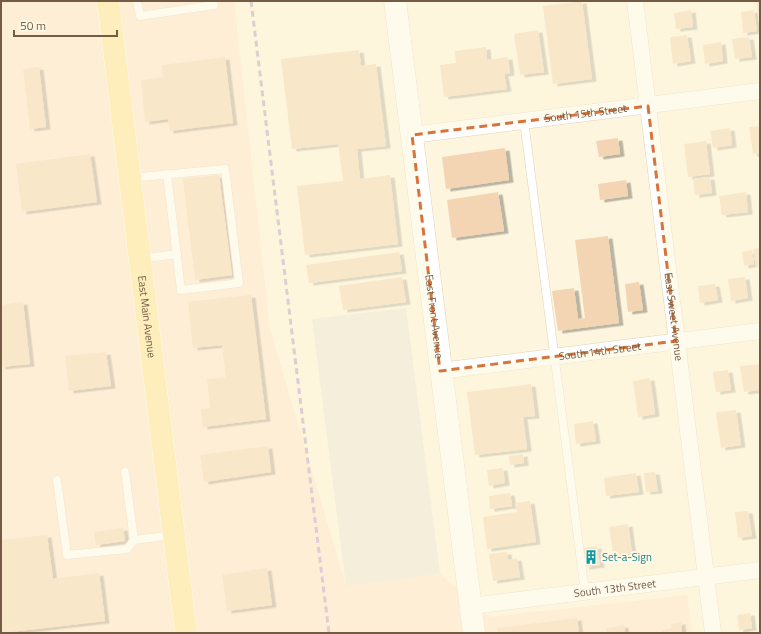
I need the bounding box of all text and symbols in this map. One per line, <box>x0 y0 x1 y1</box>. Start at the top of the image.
scale bar <box>14 12 117 38</box>
text: 50 m <box>20 16 46 35</box>
street label: South 15th Street <box>544 100 628 126</box>
street label: East Sweet Avenue <box>661 271 687 362</box>
street label: East Main Avenue <box>134 274 160 359</box>
street label: East Front Avenue <box>421 274 448 360</box>
street label: South 14th Street <box>558 338 642 364</box>
building icon: Set-a-Sign <box>583 549 599 565</box>
place label: Set-a-Sign <box>602 549 652 565</box>
street label: South 13th Street <box>573 575 657 601</box>

